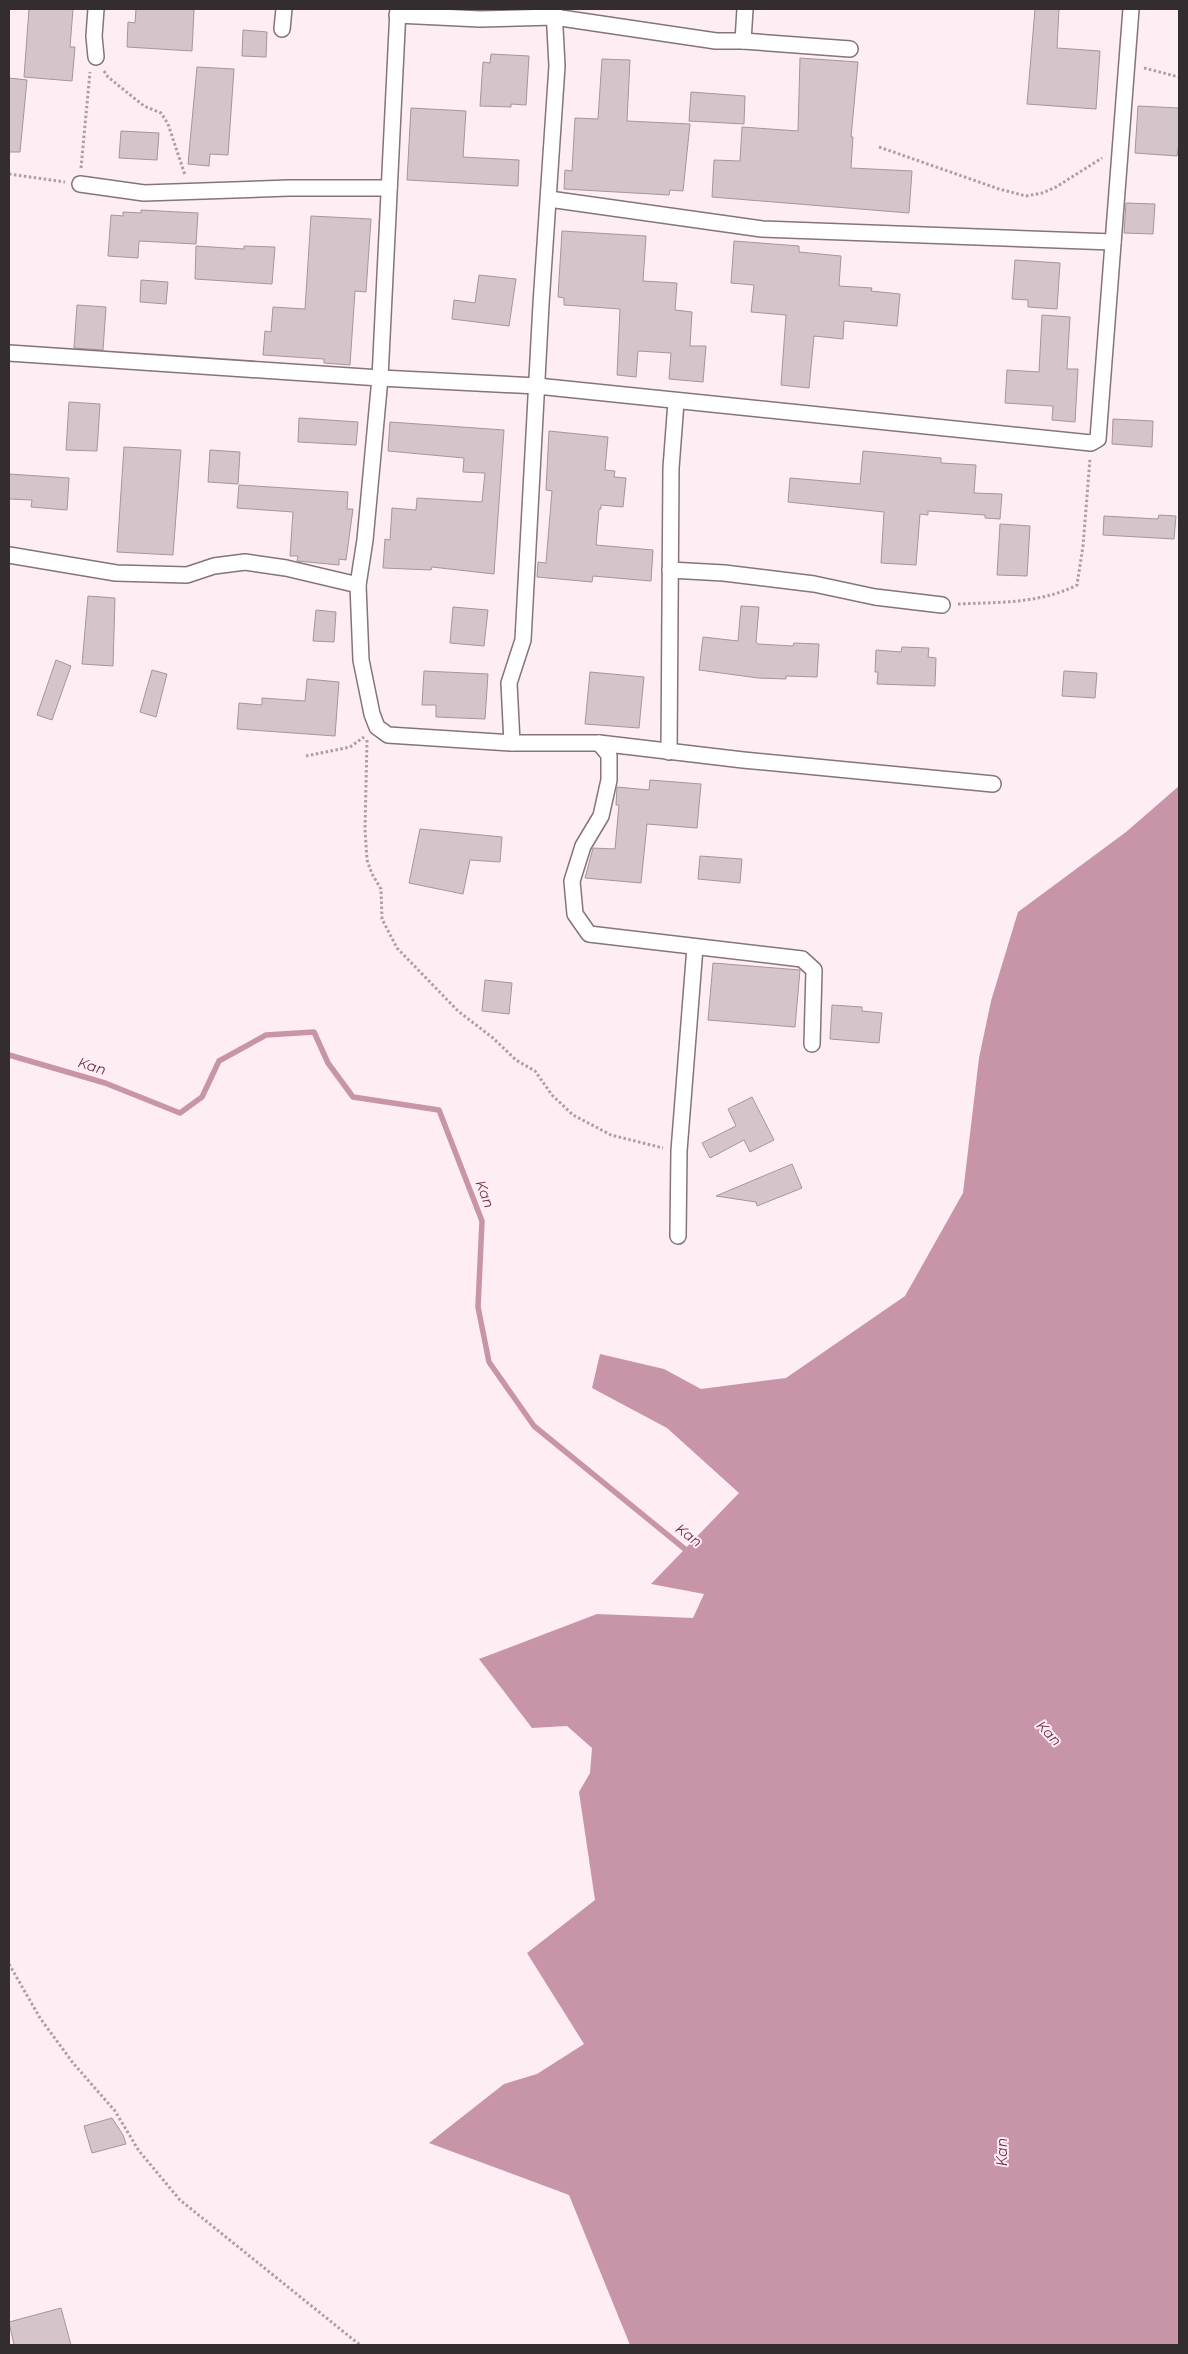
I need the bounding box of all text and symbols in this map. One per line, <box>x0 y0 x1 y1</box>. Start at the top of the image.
water label: Kan <box>76 1053 108 1079</box>
water label: Kan <box>471 1177 499 1211</box>
water label: Kan <box>672 1519 706 1551</box>
water label: Kan <box>1033 1716 1065 1750</box>
water label: Kan <box>993 2138 1011 2166</box>

